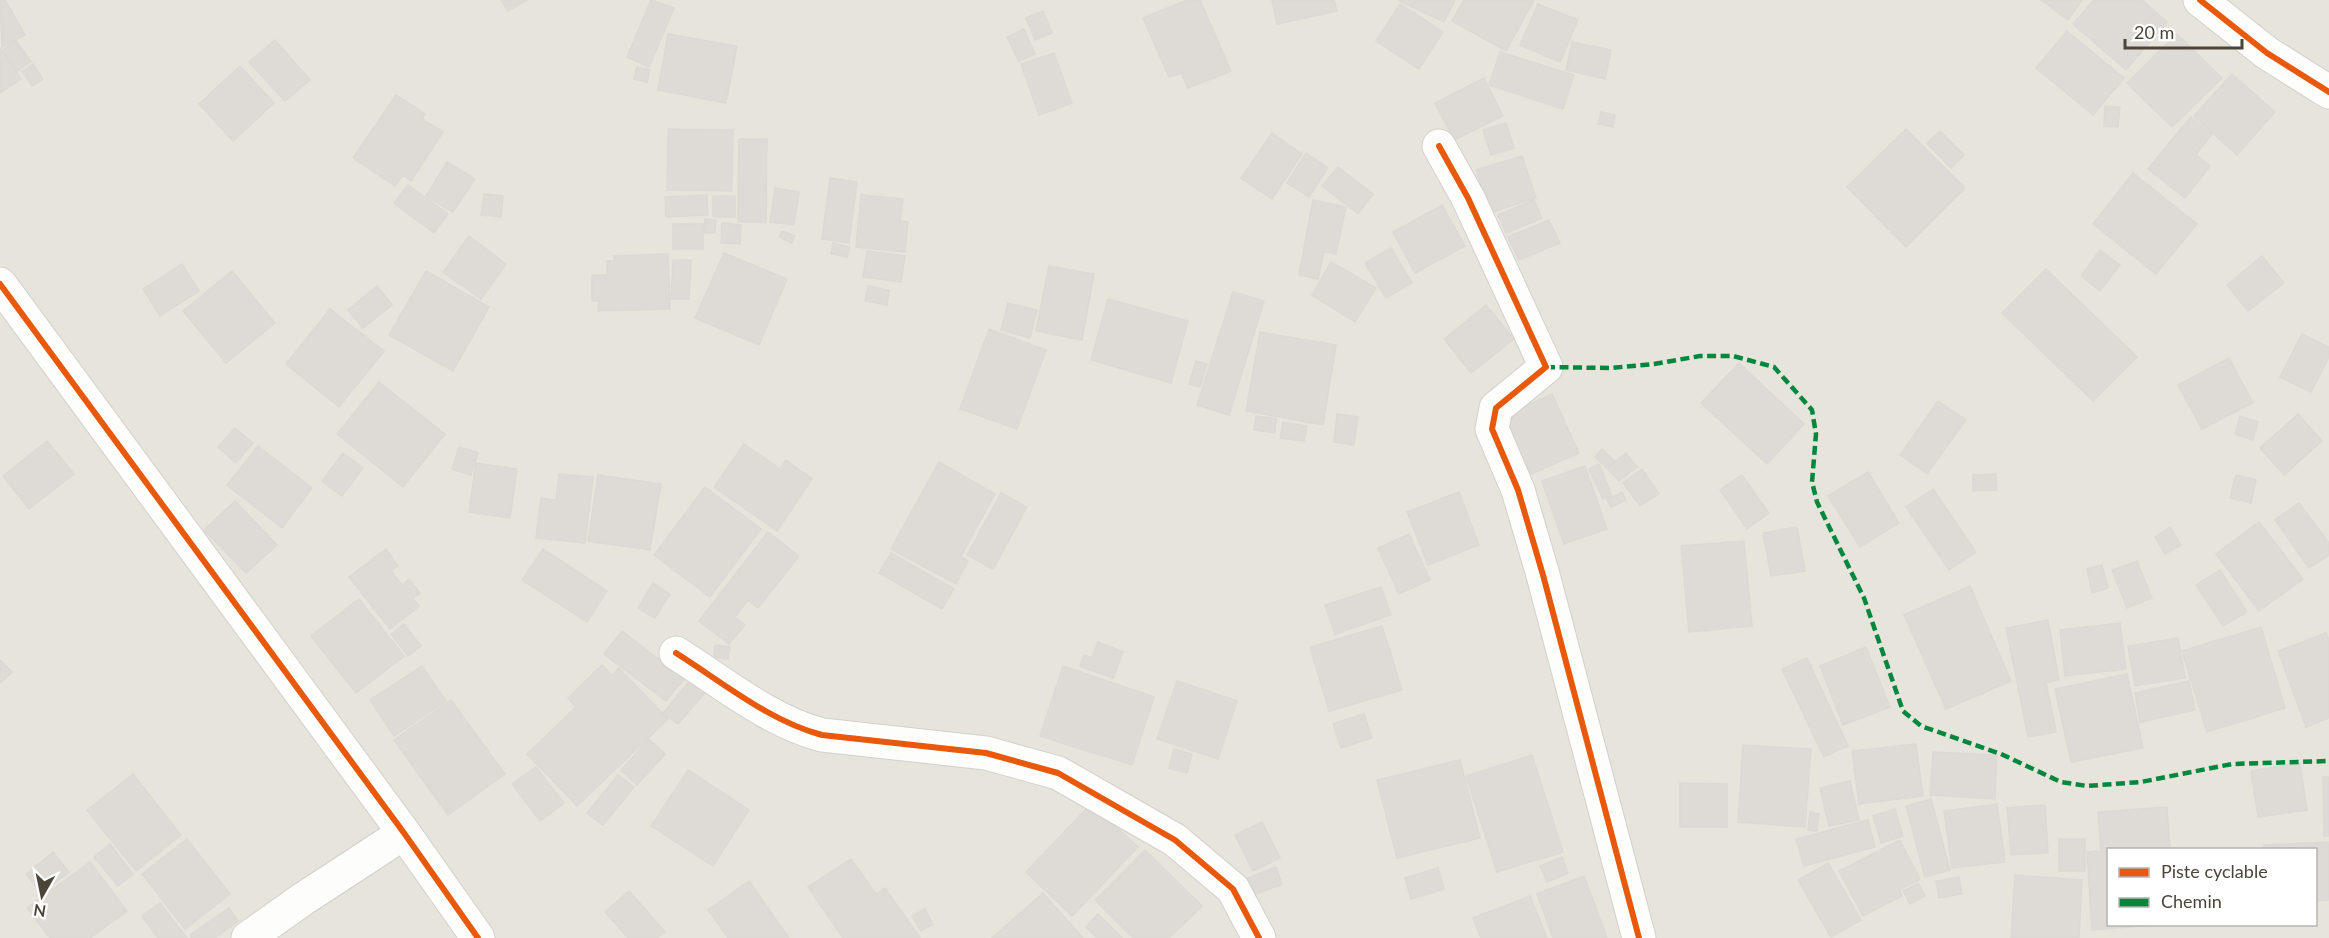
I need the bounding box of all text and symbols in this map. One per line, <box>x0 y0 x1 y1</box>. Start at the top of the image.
scale bar <box>2125 12 2242 50</box>
text: 20 m <box>2134 21 2174 43</box>
legend <box>2107 848 2317 926</box>
text: Piste cyclable <box>2161 860 2268 882</box>
north arrow <box>12 866 72 926</box>
text: Chemin <box>2161 890 2222 912</box>
text: N <box>32 901 47 922</box>

